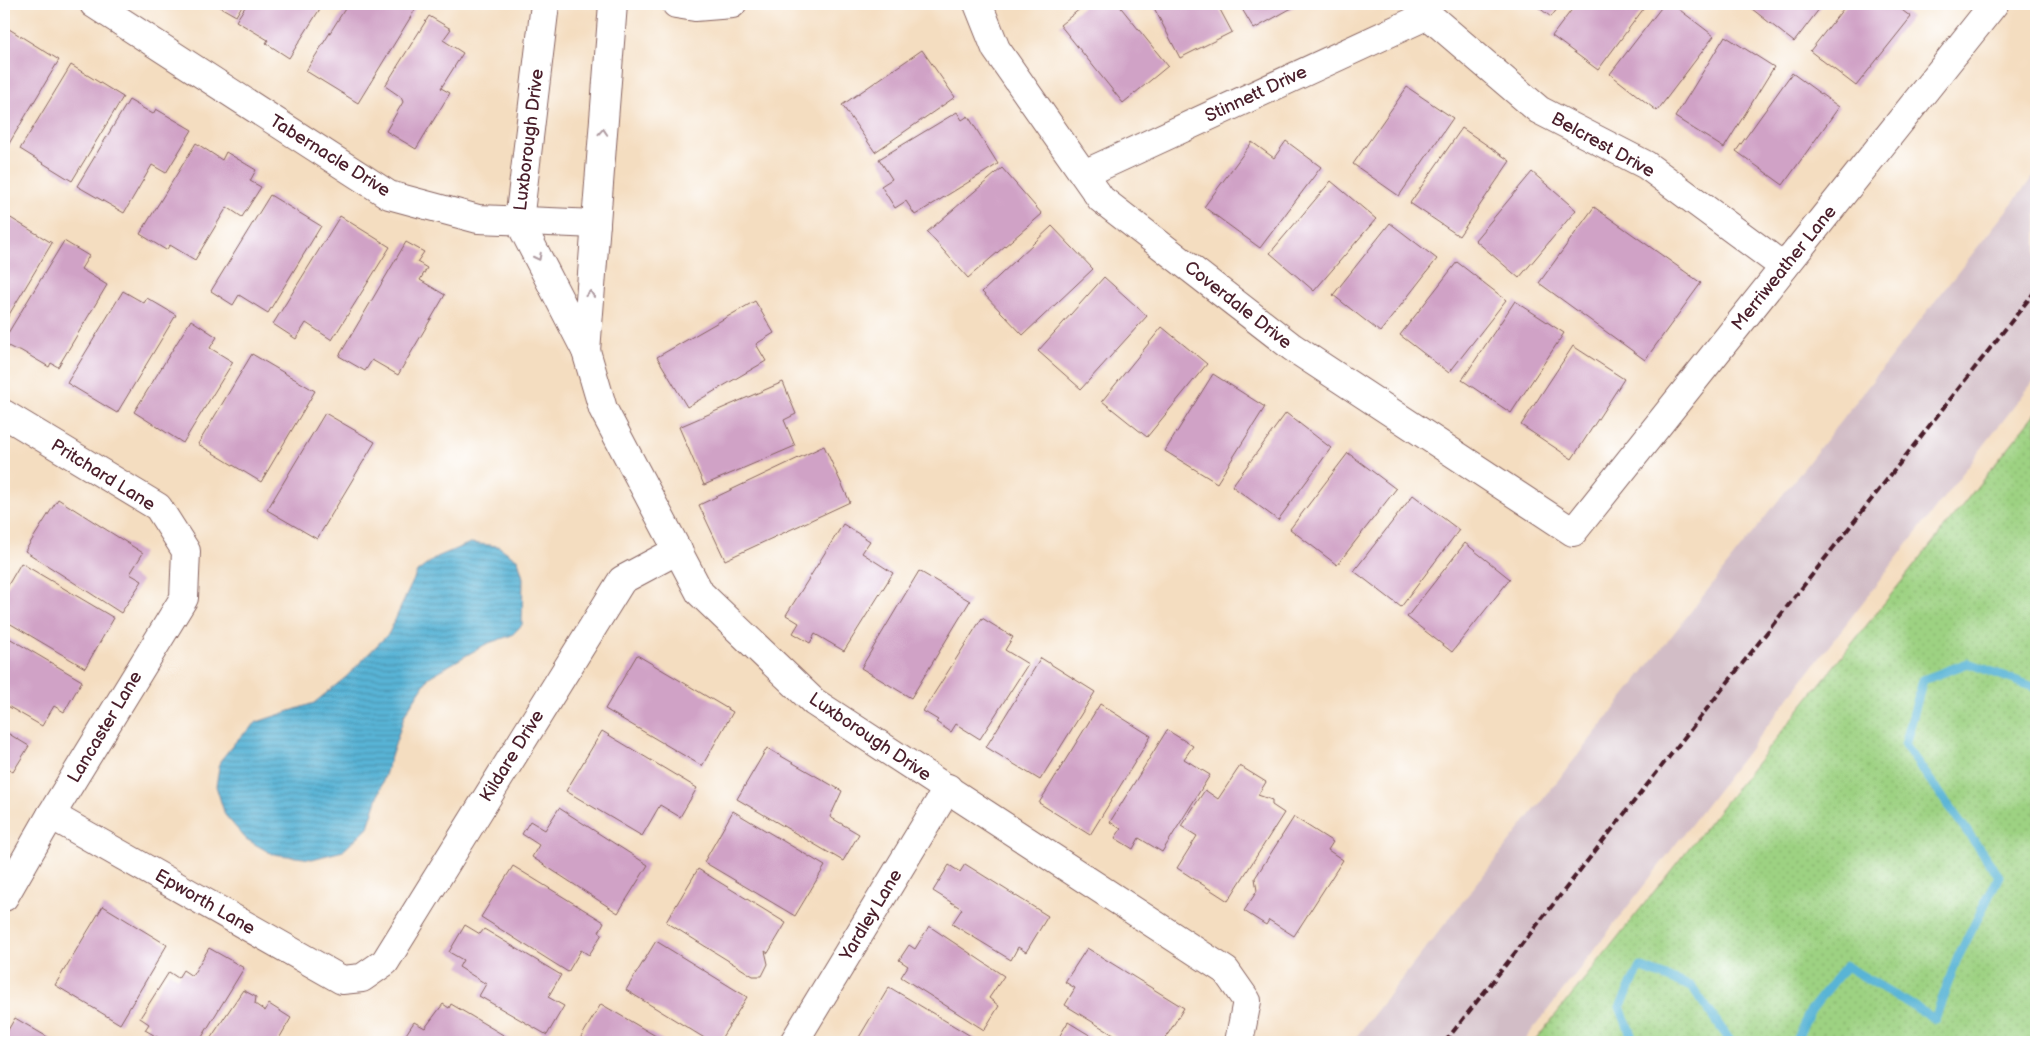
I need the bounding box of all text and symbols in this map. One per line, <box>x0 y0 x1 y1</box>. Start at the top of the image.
street label: Stinnett Drive <box>1202 61 1311 127</box>
street label: Luxborough Drive <box>510 67 548 212</box>
street label: Belcrest Drive <box>1548 108 1659 182</box>
street label: Tabernacle Drive <box>266 111 394 202</box>
one-way arrow <box>598 127 609 135</box>
street label: Merriweather Lane <box>1727 201 1841 335</box>
one-way arrow <box>532 251 542 260</box>
street label: Coverdale Drive <box>1180 257 1296 354</box>
one-way arrow <box>585 289 596 297</box>
street label: Pritchard Lane <box>47 435 159 516</box>
street label: Lancaster Lane <box>63 667 147 787</box>
street label: Luxborough Drive <box>805 688 935 786</box>
street label: Kildare Drive <box>475 706 549 806</box>
street label: Epworth Lane <box>151 865 259 939</box>
street label: Yardley Lane <box>835 865 907 965</box>

